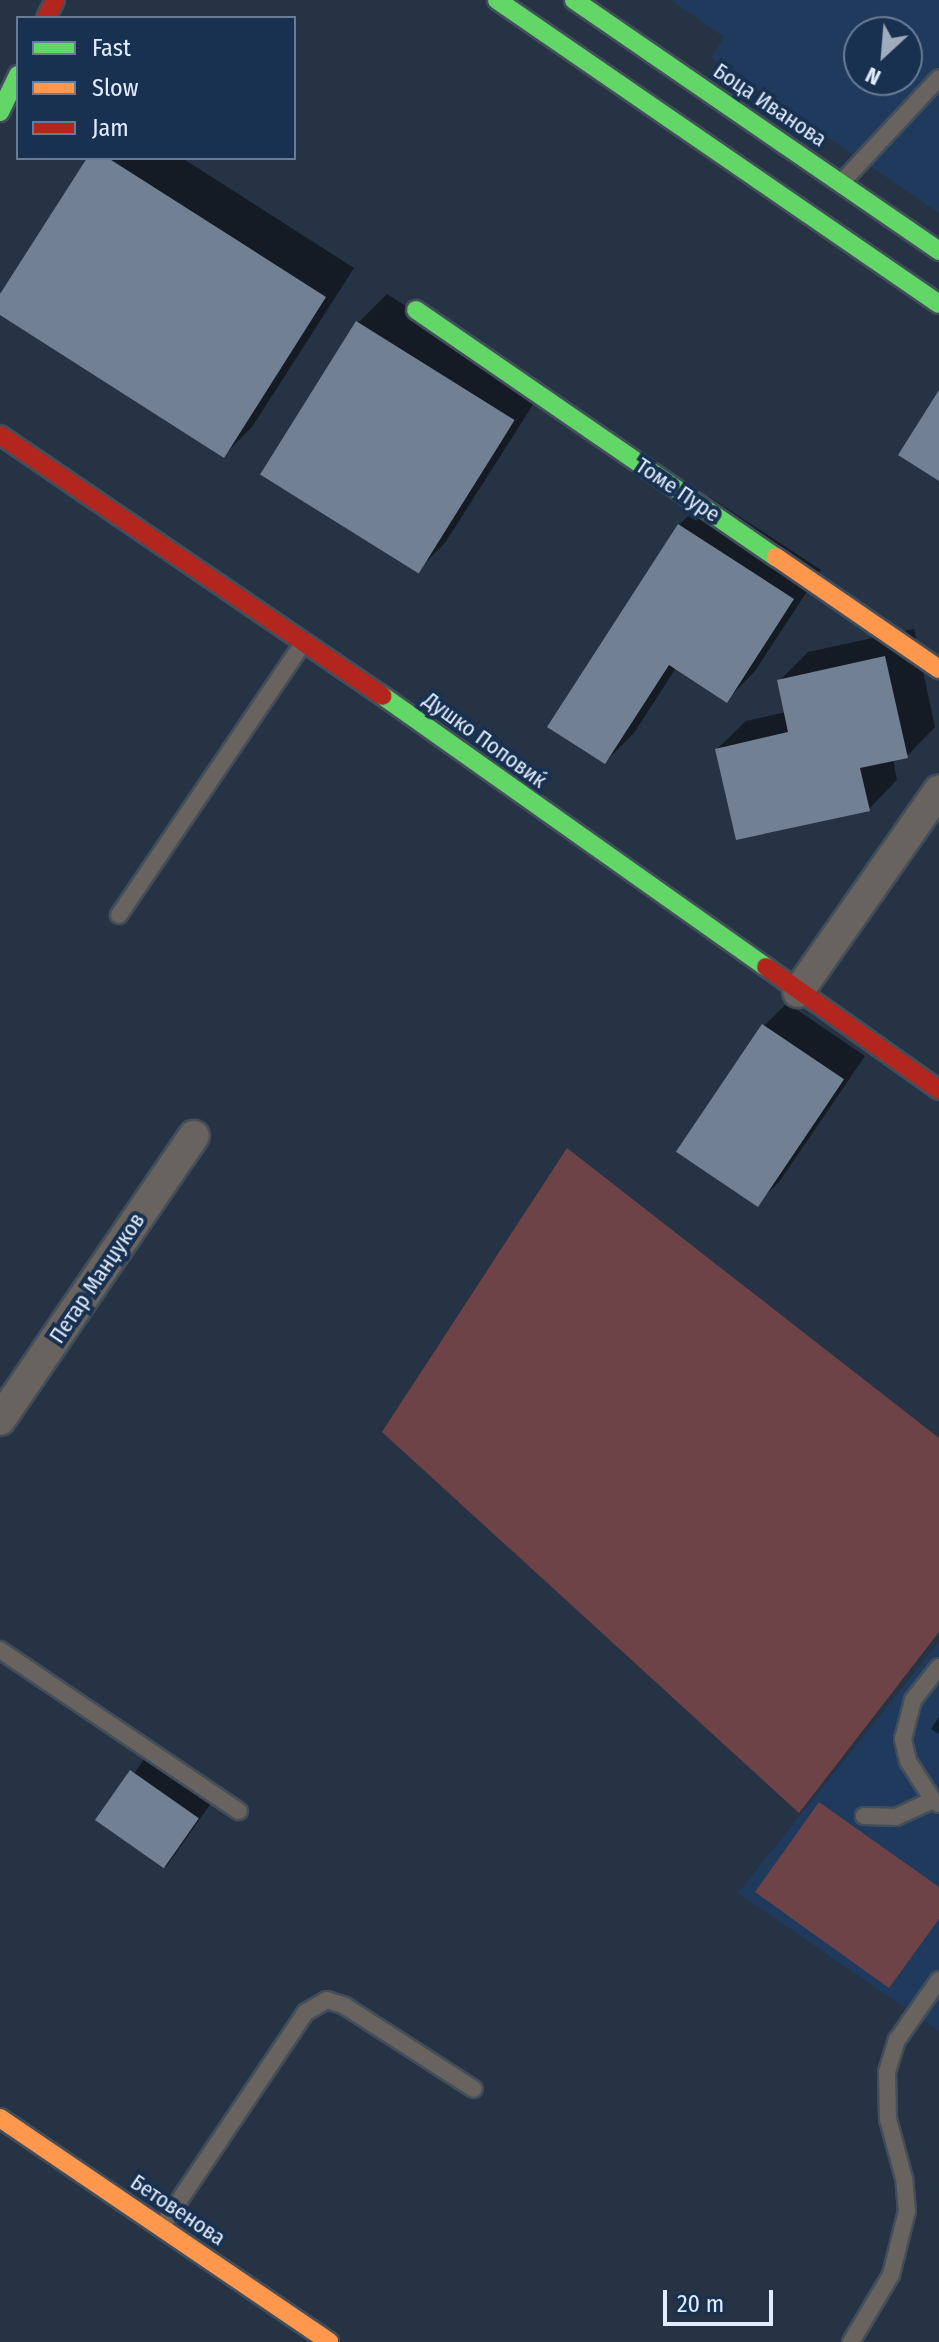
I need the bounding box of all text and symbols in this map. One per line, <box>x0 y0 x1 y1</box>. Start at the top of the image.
legend <box>16 16 296 160</box>
north arrow <box>843 16 923 96</box>
text: Fast <box>92 34 131 62</box>
street label: Боца Иванова <box>708 58 832 152</box>
text: N <box>861 61 885 91</box>
text: Slow <box>92 74 138 102</box>
text: Jam <box>92 114 129 142</box>
street label: Томе Пуре <box>631 452 725 528</box>
street label: Душко Поповиќ <box>418 686 552 794</box>
street label: Петар Манџуков <box>44 1208 150 1348</box>
street label: Бетовенова <box>126 2169 230 2251</box>
scale bar <box>667 2274 777 2324</box>
text: 20 m <box>677 2290 724 2318</box>

